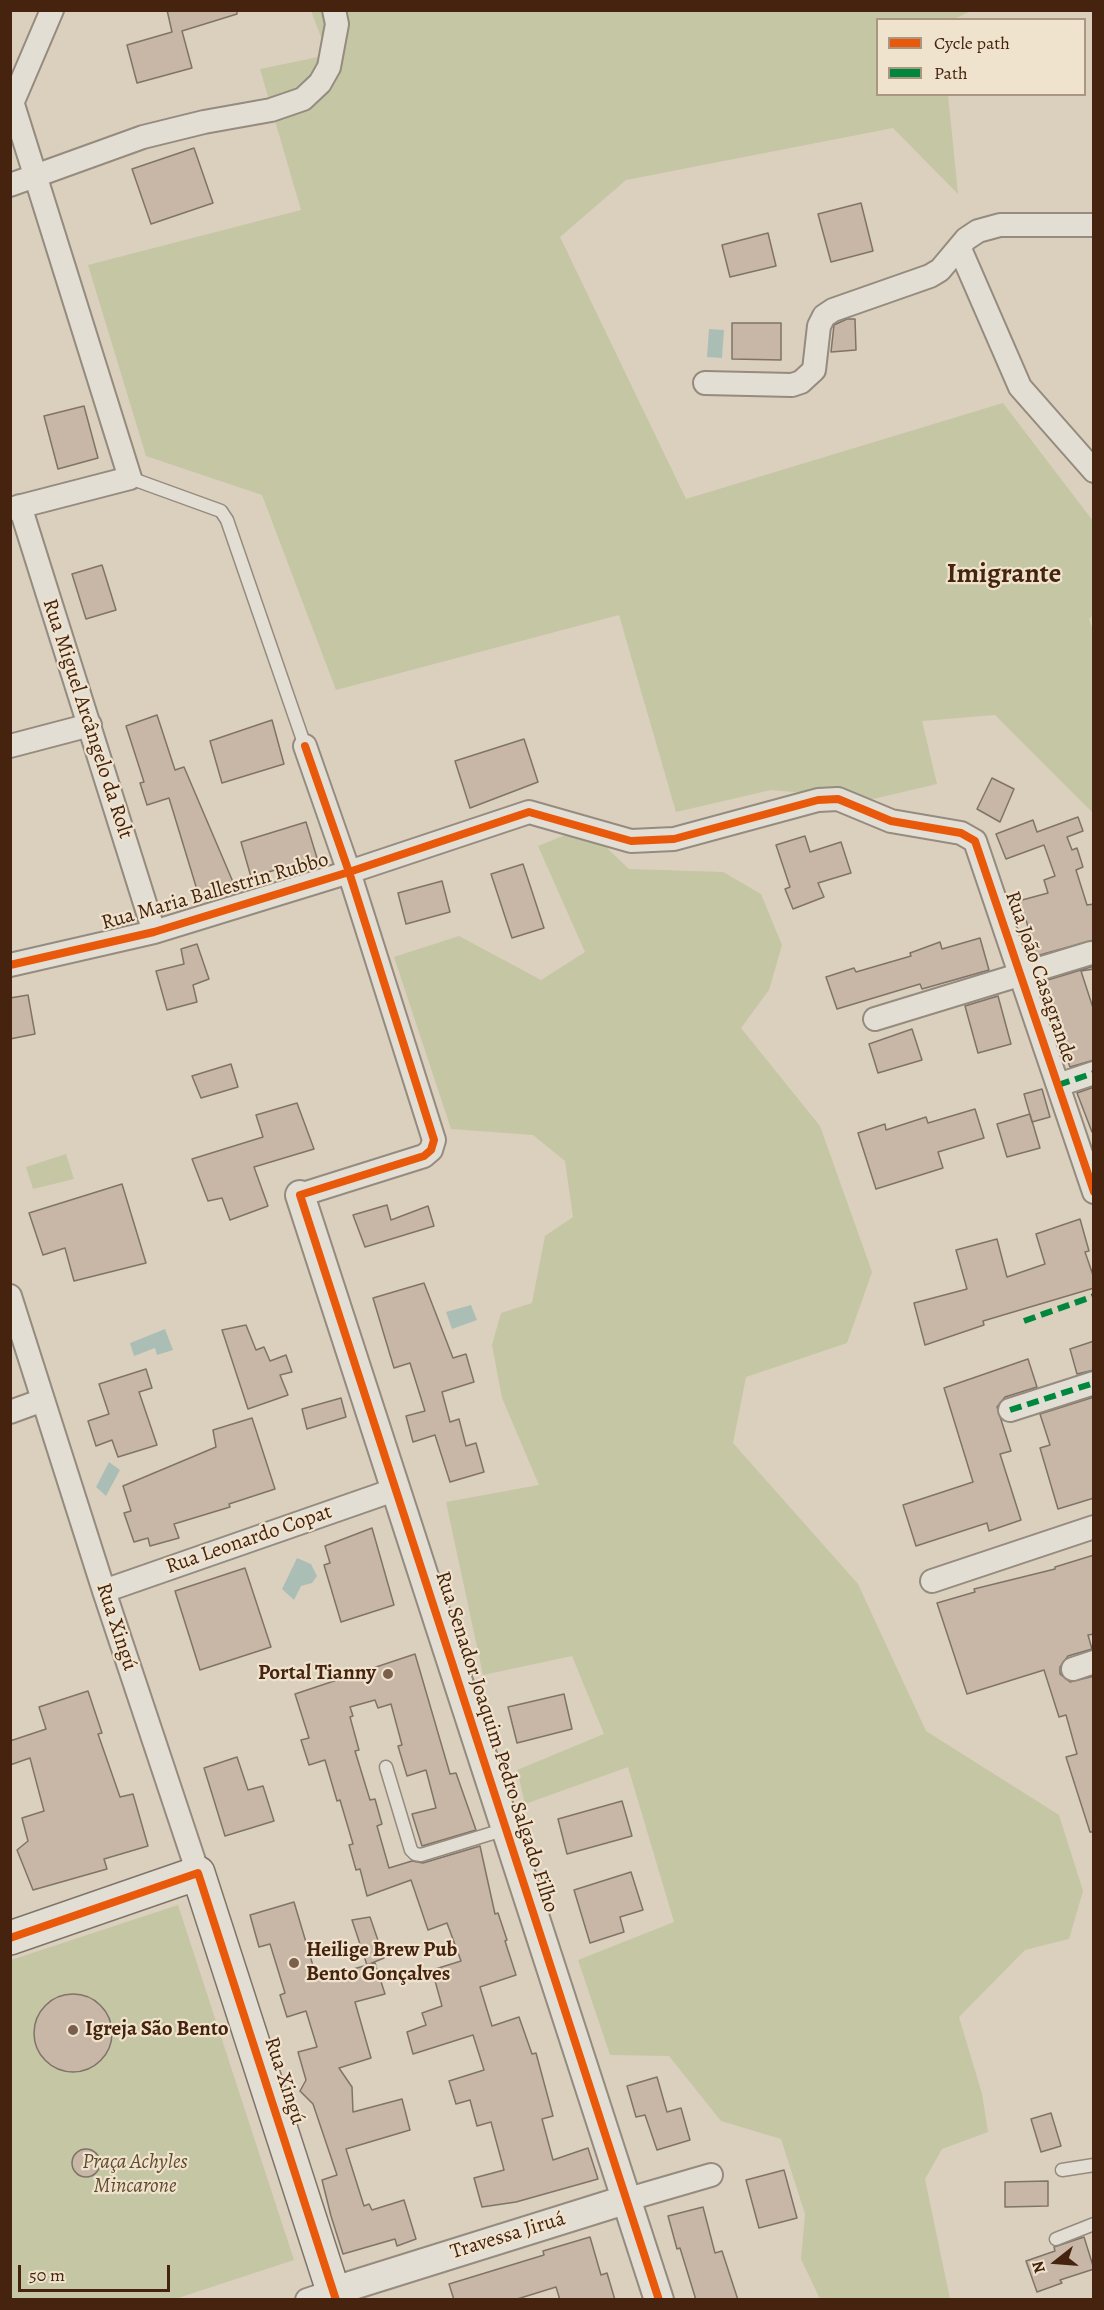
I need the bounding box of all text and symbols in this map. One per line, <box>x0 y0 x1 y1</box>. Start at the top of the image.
legend <box>876 18 1086 96</box>
text: Cycle path <box>934 31 1010 55</box>
text: Path <box>934 61 968 85</box>
district label: Imigrante <box>947 559 1061 591</box>
street label: Rua Miguel Arcângelo da Rolt <box>36 596 138 842</box>
street label: Rua Maria Ballestrin Rubbo <box>99 847 331 937</box>
street label: Rua João Casagrande <box>999 888 1081 1066</box>
street label: Rua Leonardo Copat <box>163 1500 335 1580</box>
street label: Rua Senador Joaquim Pedro Salgado Filho <box>429 1568 563 1916</box>
street label: Rua Xingú <box>90 1580 142 1674</box>
place label: Portal Tianny <box>258 1661 376 1687</box>
marker: Portal Tianny <box>381 1667 395 1681</box>
place label: Heilige Brew Pub Bento Gonçalves <box>306 1938 457 1988</box>
marker: Heilige Brew Pub Bento Gonçalves <box>287 1956 301 1970</box>
place label: Igreja São Bento <box>85 2017 229 2043</box>
marker: Igreja São Bento <box>66 2023 80 2037</box>
street label: Rua Xingú <box>258 2034 310 2128</box>
park label: Praça Achyles Mincarone <box>82 2150 188 2200</box>
street label: Travessa Jiruá <box>447 2207 569 2265</box>
north arrow <box>1026 2232 1086 2292</box>
scale bar <box>21 2253 172 2291</box>
text: N <box>1027 2258 1051 2276</box>
text: 50 m <box>29 2263 65 2287</box>

